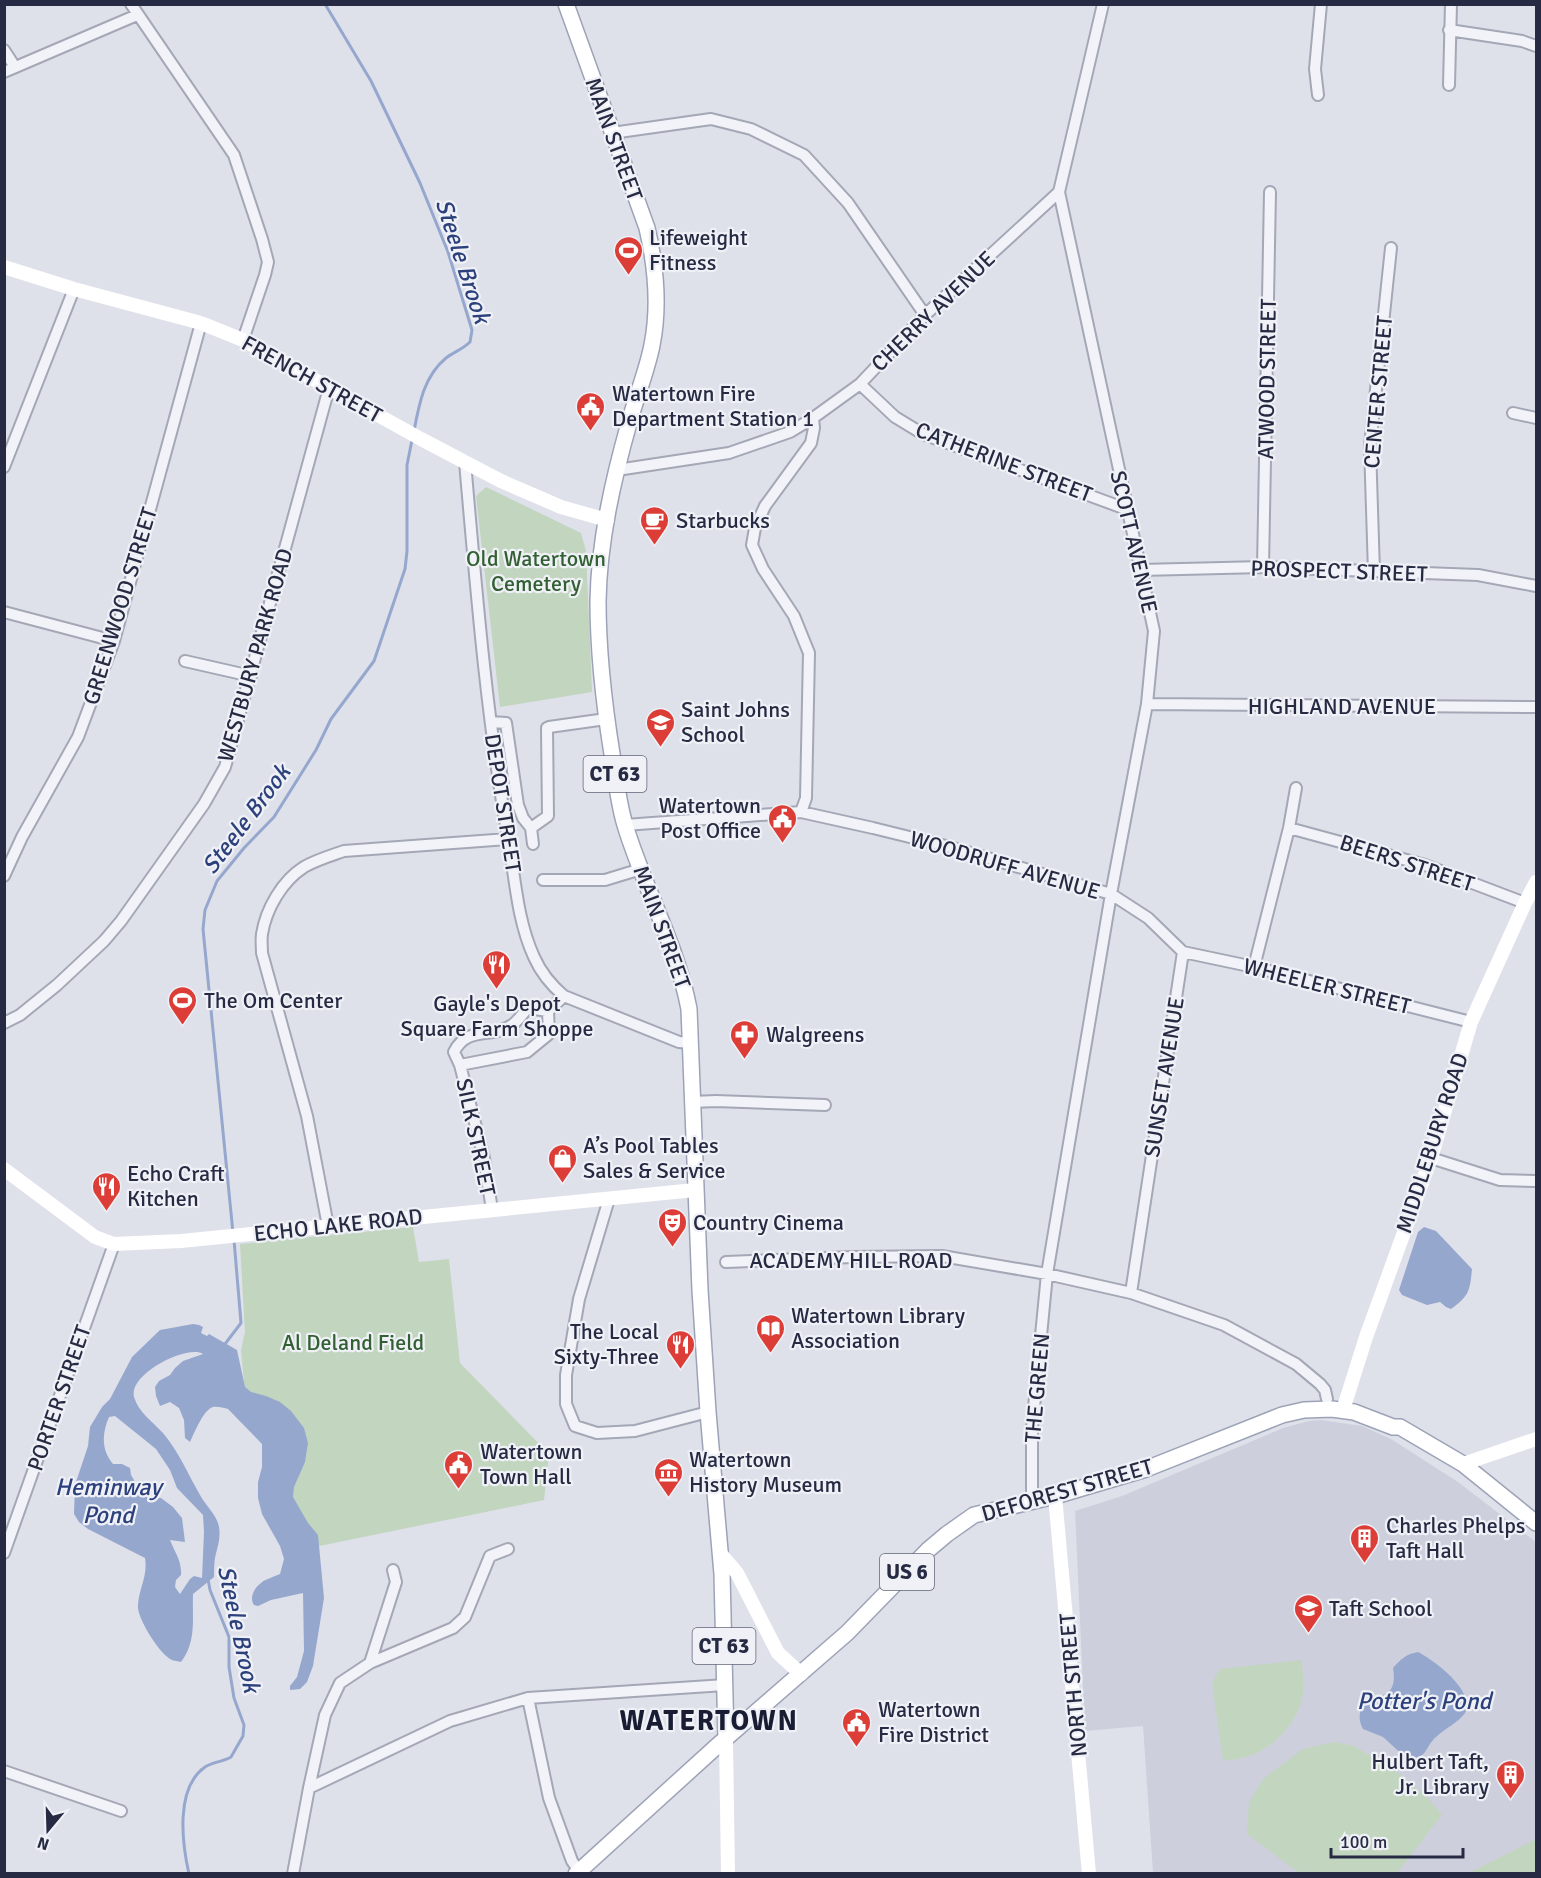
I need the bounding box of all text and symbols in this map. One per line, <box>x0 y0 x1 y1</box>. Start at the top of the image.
street label: MAIN STREET <box>579 74 649 204</box>
water label: Steele Brook <box>429 195 498 329</box>
place label: Lifeweight Fitness <box>649 224 748 276</box>
sports icon: Lifeweight Fitness <box>612 234 644 276</box>
street label: CHERRY AVENUE <box>865 245 1001 377</box>
street label: ATWOOD STREET <box>1252 298 1282 460</box>
street label: CENTER STREET <box>1358 314 1398 470</box>
street label: FRENCH STREET <box>237 329 387 429</box>
place label: Watertown Fire Department Station 1 <box>612 380 814 432</box>
public building icon: Watertown Fire Department Station 1 <box>575 390 607 432</box>
street label: CATHERINE STREET <box>912 416 1096 508</box>
street label: SCOTT AVENUE <box>1104 468 1164 616</box>
street label: GREENWOOD STREET <box>77 504 163 708</box>
cafe icon: Starbucks <box>639 504 671 546</box>
place label: Starbucks <box>676 507 770 534</box>
street label: WESTBURY PARK ROAD <box>212 545 298 765</box>
park label: Old Watertown Cemetery <box>466 545 606 597</box>
street label: PROSPECT STREET <box>1250 554 1428 588</box>
street label: HIGHLAND AVENUE <box>1248 693 1436 720</box>
place label: Saint Johns School <box>681 696 790 748</box>
school or university icon: Saint Johns School <box>644 706 676 748</box>
street label: DEPOT STREET <box>479 732 527 874</box>
road number: CT 63 <box>584 756 646 792</box>
water label: Steele Brook <box>195 757 298 880</box>
place label: Watertown Post Office <box>659 792 761 844</box>
public building icon: Watertown Post Office <box>766 802 798 844</box>
street label: WOODRUFF AVENUE <box>907 825 1103 905</box>
street label: BEERS STREET <box>1336 829 1478 898</box>
street label: MAIN STREET <box>627 862 697 992</box>
restaurant icon: Gayle's Depot Square Farm Shoppe <box>481 948 513 990</box>
street label: WHEELER STREET <box>1240 952 1414 1020</box>
sports icon: The Om Center <box>167 984 199 1026</box>
place label: The Om Center <box>204 987 342 1014</box>
place label: Gayle's Depot Square Farm Shoppe <box>401 990 593 1042</box>
street label: SUNSET AVENUE <box>1138 995 1190 1159</box>
pharmacy icon: Walgreens <box>729 1018 761 1060</box>
place label: Walgreens <box>766 1021 864 1048</box>
street label: MIDDLEBURY ROAD <box>1390 1049 1474 1237</box>
street label: SILK STREET <box>450 1076 502 1198</box>
place label: A’s Pool Tables Sales & Service <box>583 1132 726 1184</box>
shop icon: A’s Pool Tables Sales & Service <box>546 1142 578 1184</box>
place label: Echo Craft Kitchen <box>127 1160 225 1212</box>
restaurant icon: Echo Craft Kitchen <box>90 1170 122 1212</box>
street label: ECHO LAKE ROAD <box>252 1203 424 1247</box>
theatre icon: Country Cinema <box>656 1206 688 1248</box>
place label: Country Cinema <box>693 1209 844 1236</box>
street label: ACADEMY HILL ROAD <box>749 1247 953 1274</box>
place label: Watertown Library Association <box>791 1302 966 1354</box>
library icon: Watertown Library Association <box>754 1312 786 1354</box>
place label: The Local Sixty-Three <box>554 1318 659 1370</box>
street label: PORTER STREET <box>21 1321 97 1475</box>
restaurant icon: The Local Sixty-Three <box>664 1328 696 1370</box>
park label: Al Deland Field <box>282 1329 424 1356</box>
street label: THE GREEN <box>1019 1332 1055 1444</box>
place label: Watertown Town Hall <box>480 1438 583 1490</box>
place label: Watertown History Museum <box>689 1446 842 1498</box>
public building icon: Watertown Town Hall <box>443 1448 475 1490</box>
street label: DEFOREST STREET <box>978 1453 1156 1527</box>
museum icon: Watertown History Museum <box>652 1456 684 1498</box>
water label: Heminway Pond <box>55 1472 164 1530</box>
place label: Charles Phelps Taft Hall <box>1386 1512 1525 1564</box>
building icon: Charles Phelps Taft Hall <box>1349 1522 1381 1564</box>
road number: US 6 <box>880 1554 934 1590</box>
water label: Steele Brook <box>211 1563 268 1697</box>
school or university icon: Taft School <box>1292 1592 1324 1634</box>
place label: Taft School <box>1329 1595 1432 1622</box>
street label: NORTH STREET <box>1053 1612 1093 1758</box>
road number: CT 63 <box>692 1628 756 1664</box>
water label: Potter's Pond <box>1357 1686 1495 1716</box>
place label: Watertown Fire District <box>878 1696 989 1748</box>
district label: WATERTOWN <box>620 1704 798 1738</box>
public building icon: Watertown Fire District <box>841 1706 873 1748</box>
place label: Hulbert Taft, Jr. Library <box>1371 1748 1490 1800</box>
building icon: Hulbert Taft, Jr. Library <box>1494 1758 1526 1800</box>
north arrow <box>18 1800 78 1860</box>
scale bar <box>1331 1821 1463 1859</box>
text: 100 m <box>1340 1831 1387 1853</box>
text: N <box>35 1832 52 1855</box>

